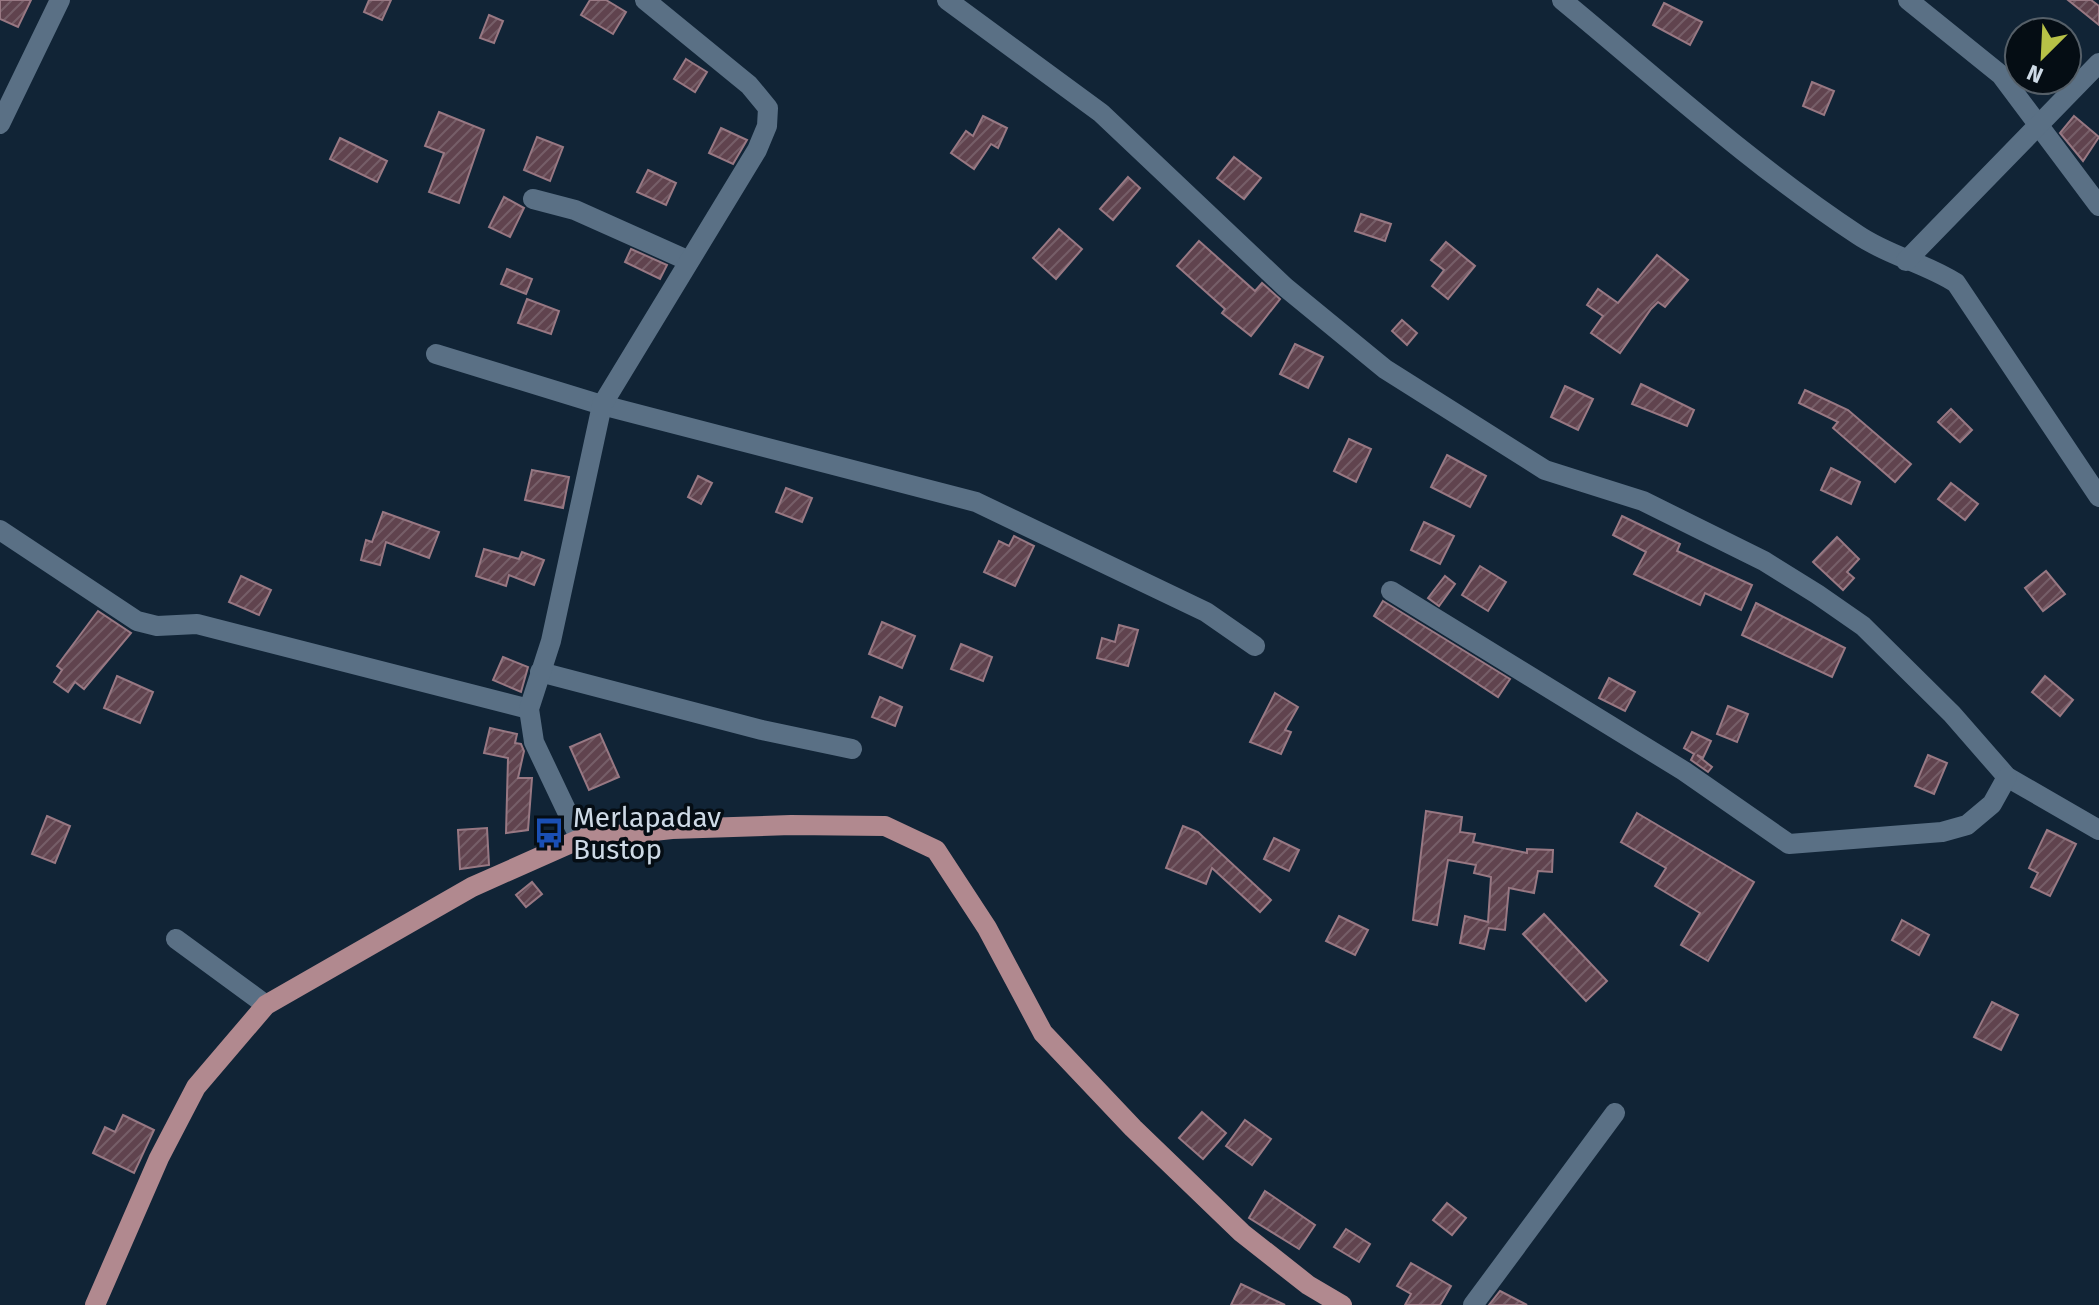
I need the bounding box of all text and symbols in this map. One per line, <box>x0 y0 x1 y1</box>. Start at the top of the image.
north arrow <box>2003 16 2083 96</box>
text: N <box>2023 59 2047 89</box>
place label: Merlapadav Bustop <box>573 801 721 866</box>
bus stop icon: Merlapadav Bustop <box>532 816 566 850</box>

